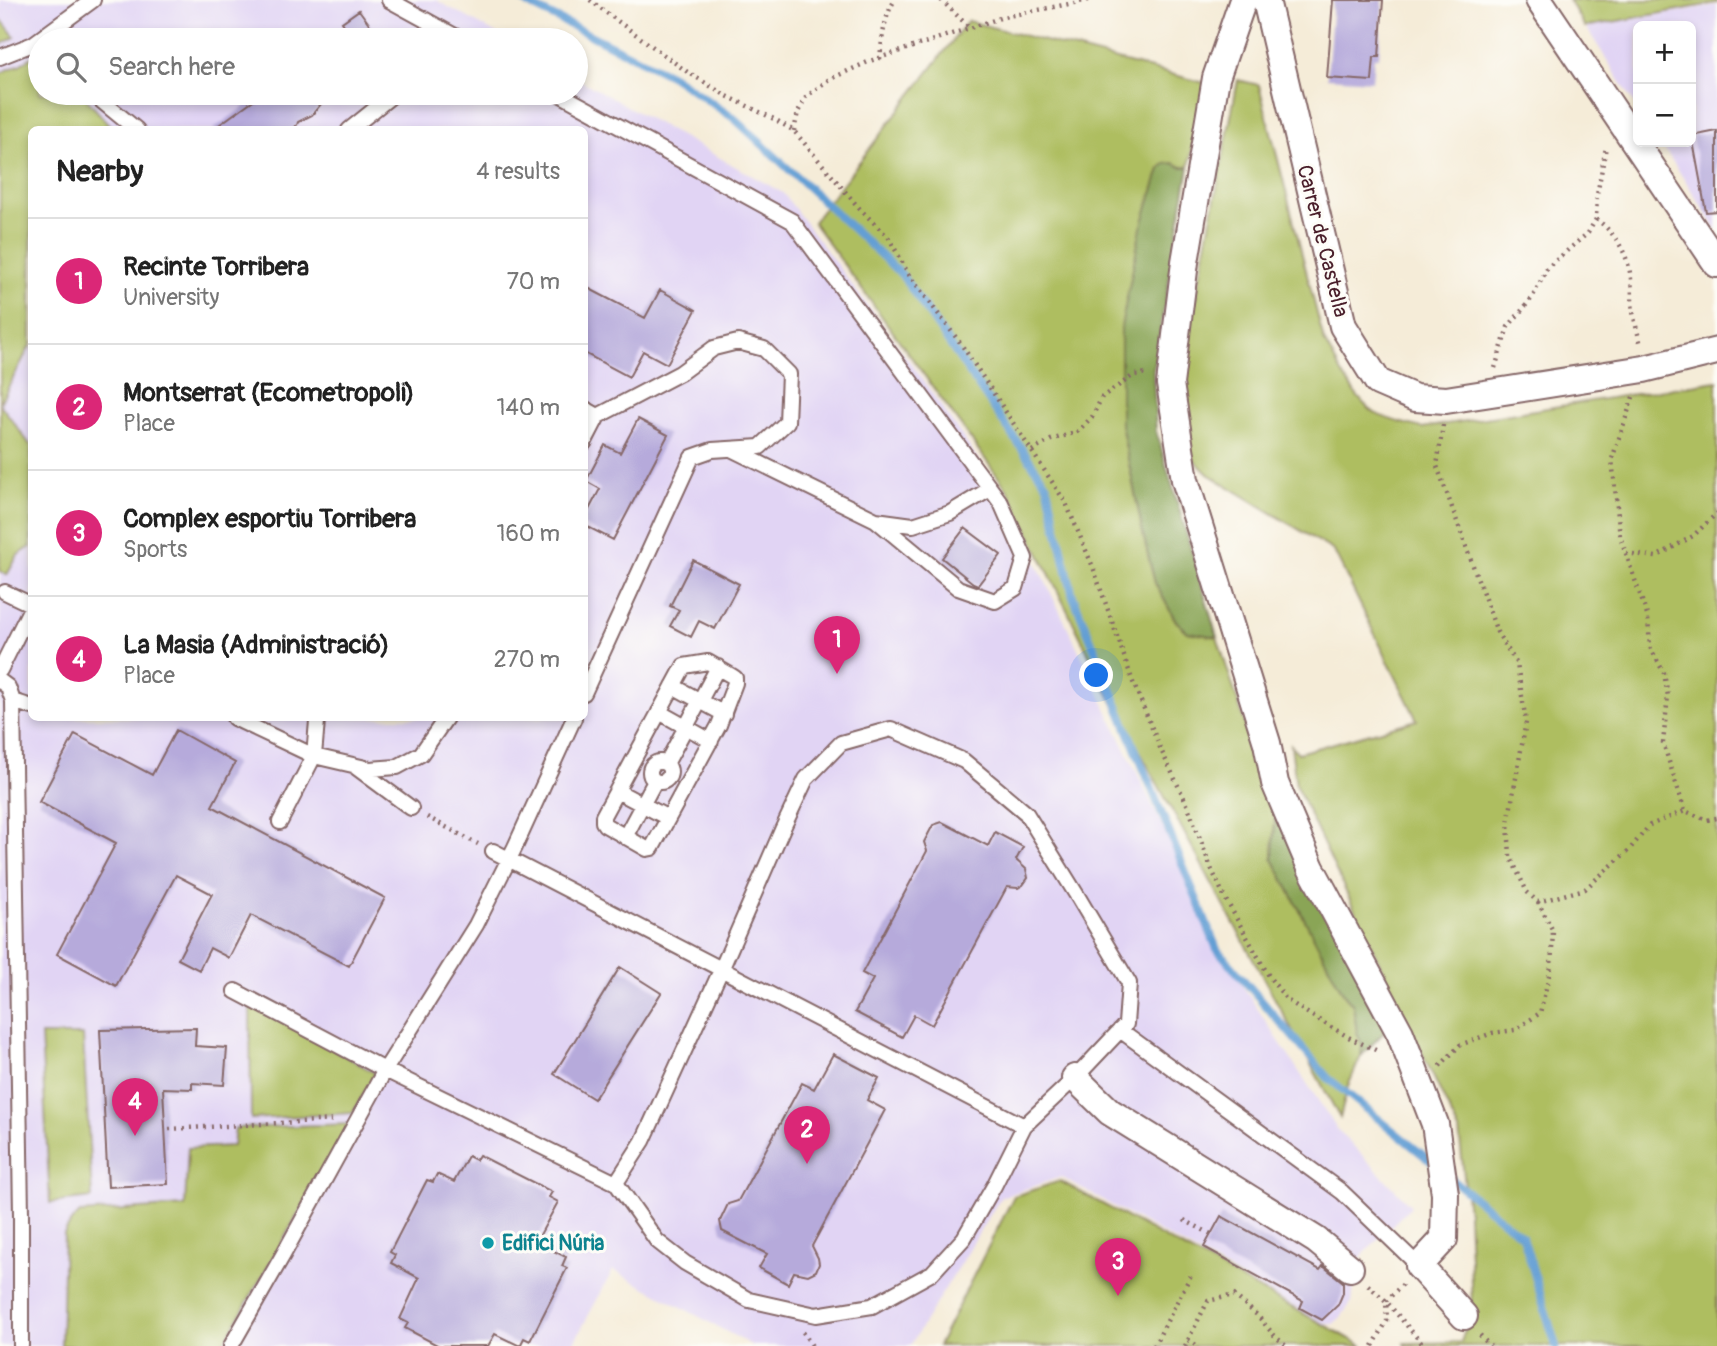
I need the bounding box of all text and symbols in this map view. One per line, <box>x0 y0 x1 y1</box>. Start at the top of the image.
map controls <box>1633 21 1696 147</box>
button: + <box>1633 21 1696 84</box>
search box <box>28 28 588 105</box>
icon: search <box>52 48 90 86</box>
text: Search here <box>108 51 235 83</box>
button: − <box>1633 84 1696 147</box>
text: Nearby <box>56 153 143 190</box>
text: 4 results <box>476 157 560 186</box>
street label: Carrer de Castella <box>1291 162 1354 320</box>
text: Recinte Torribera <box>123 251 309 283</box>
text: 1 <box>75 267 84 296</box>
text: 70 m <box>507 267 560 296</box>
text: University <box>123 283 219 312</box>
text: Montserrat (Ecometropoli) <box>123 377 415 409</box>
text: 2 <box>73 393 85 422</box>
text: 140 m <box>497 393 560 422</box>
text: Place <box>123 409 175 438</box>
text: Complex esportiu Torribera <box>123 503 416 535</box>
text: 3 <box>73 519 85 548</box>
text: 160 m <box>496 519 560 548</box>
text: Sports <box>123 535 187 564</box>
pin: 1 <box>814 616 860 674</box>
text: La Masia (Administració) <box>123 629 390 661</box>
text: 4 <box>72 645 86 674</box>
text: 270 m <box>494 645 560 674</box>
your location <box>1079 658 1113 692</box>
text: Place <box>123 661 175 690</box>
pin: 4 <box>112 1078 158 1136</box>
pin: 2 <box>784 1106 830 1164</box>
place label: Edifici Núria <box>502 1230 604 1257</box>
marker: Edifici Núria <box>480 1235 496 1251</box>
pin: 3 <box>1095 1238 1141 1296</box>

